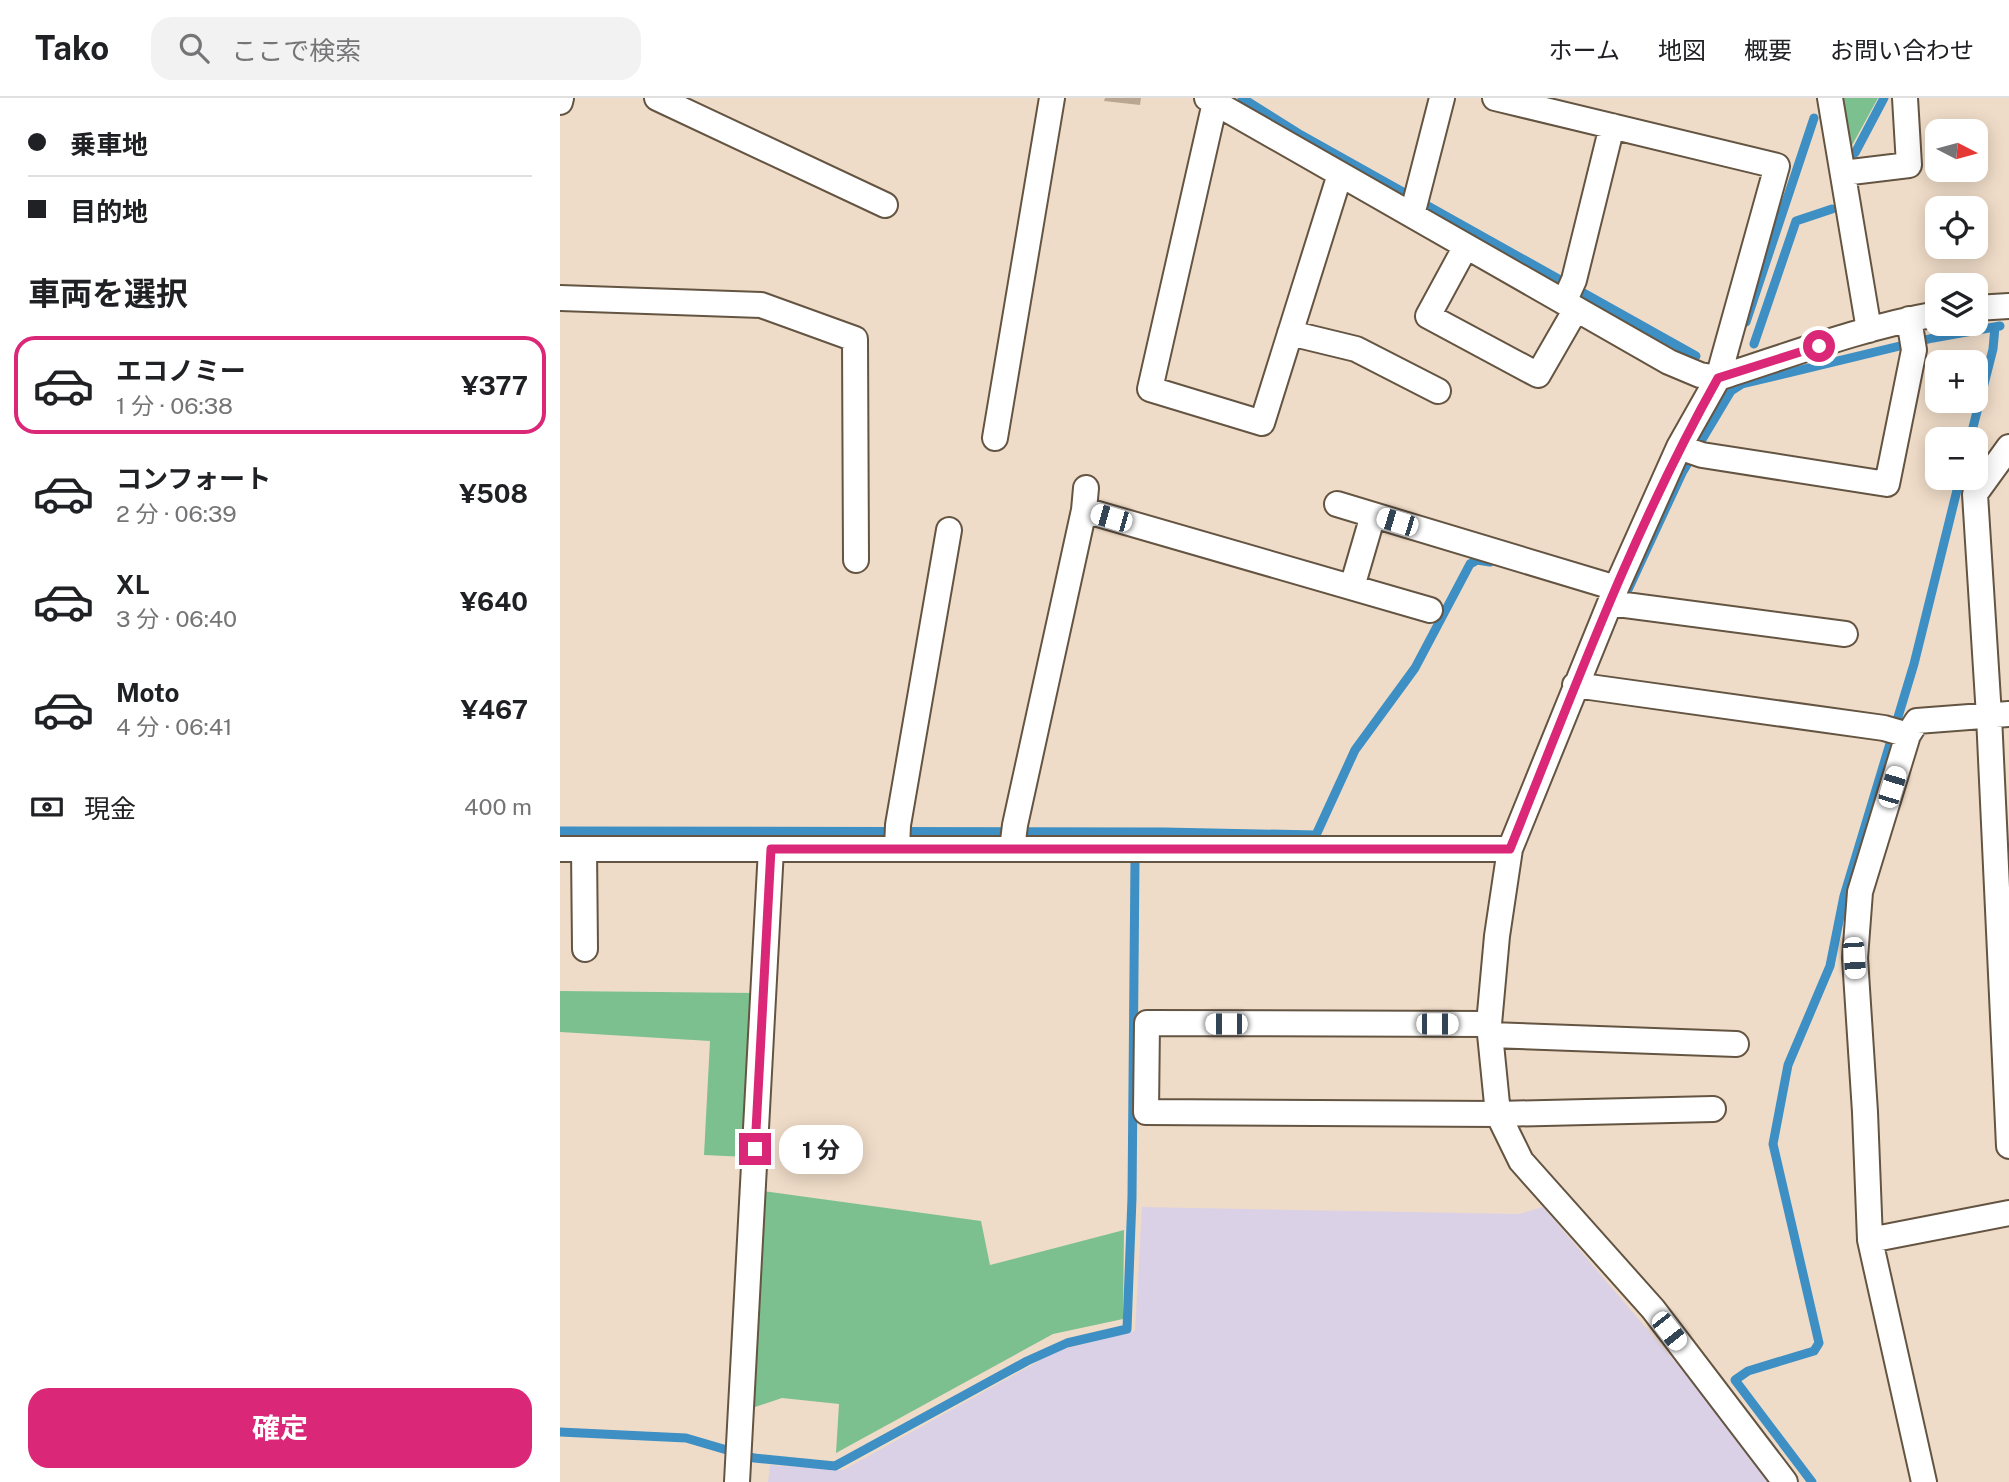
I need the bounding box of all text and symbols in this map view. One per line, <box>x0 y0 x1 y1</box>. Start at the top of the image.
search box <box>151 17 641 80</box>
text: Tako <box>35 29 109 67</box>
icon: search <box>175 29 213 67</box>
text: ここで検索 <box>231 35 361 66</box>
text: ホーム <box>1549 36 1620 64</box>
text: 地図 <box>1658 36 1706 64</box>
text: 概要 <box>1744 36 1792 64</box>
text: お問い合わせ <box>1830 36 1974 64</box>
north arrow <box>1925 119 1988 182</box>
map controls <box>1925 119 1988 490</box>
text: 乗車地 <box>70 129 148 160</box>
text: 目的地 <box>70 196 148 227</box>
button: locate <box>1925 196 1988 259</box>
button: layers <box>1925 273 1988 336</box>
text: 車両を選択 <box>28 275 188 312</box>
route start <box>1803 330 1835 362</box>
button: + <box>1925 350 1988 413</box>
icon: car <box>32 354 95 417</box>
text: エコノミー <box>116 355 246 386</box>
text: ¥377 <box>461 370 528 401</box>
text: 1 分 · 06:38 <box>116 392 233 419</box>
button: − <box>1925 427 1988 490</box>
icon: car <box>32 462 95 525</box>
text: コンフォート <box>116 463 271 494</box>
text: ¥508 <box>459 478 528 509</box>
text: 2 分 · 06:39 <box>116 500 237 527</box>
car <box>1088 502 1135 534</box>
car <box>1374 506 1421 538</box>
text: XL <box>116 569 150 600</box>
icon: car <box>32 570 95 633</box>
text: ¥640 <box>460 586 528 617</box>
text: 3 分 · 06:40 <box>116 605 237 632</box>
text: Moto <box>116 677 179 708</box>
icon: car <box>32 678 95 741</box>
text: ¥467 <box>461 694 528 725</box>
text: 4 分 · 06:41 <box>116 713 232 740</box>
car <box>1876 764 1909 810</box>
icon: cash <box>28 788 66 826</box>
text: 現金 <box>84 793 136 824</box>
text: 400 m <box>464 793 532 820</box>
car <box>1843 936 1866 980</box>
car <box>1206 1014 1248 1035</box>
car <box>1417 1014 1459 1035</box>
callout: 1 分 <box>780 1124 864 1174</box>
route end <box>739 1133 771 1165</box>
text: 1 分 <box>802 1136 840 1163</box>
car <box>1648 1308 1691 1354</box>
button: 確定 <box>28 1388 532 1468</box>

